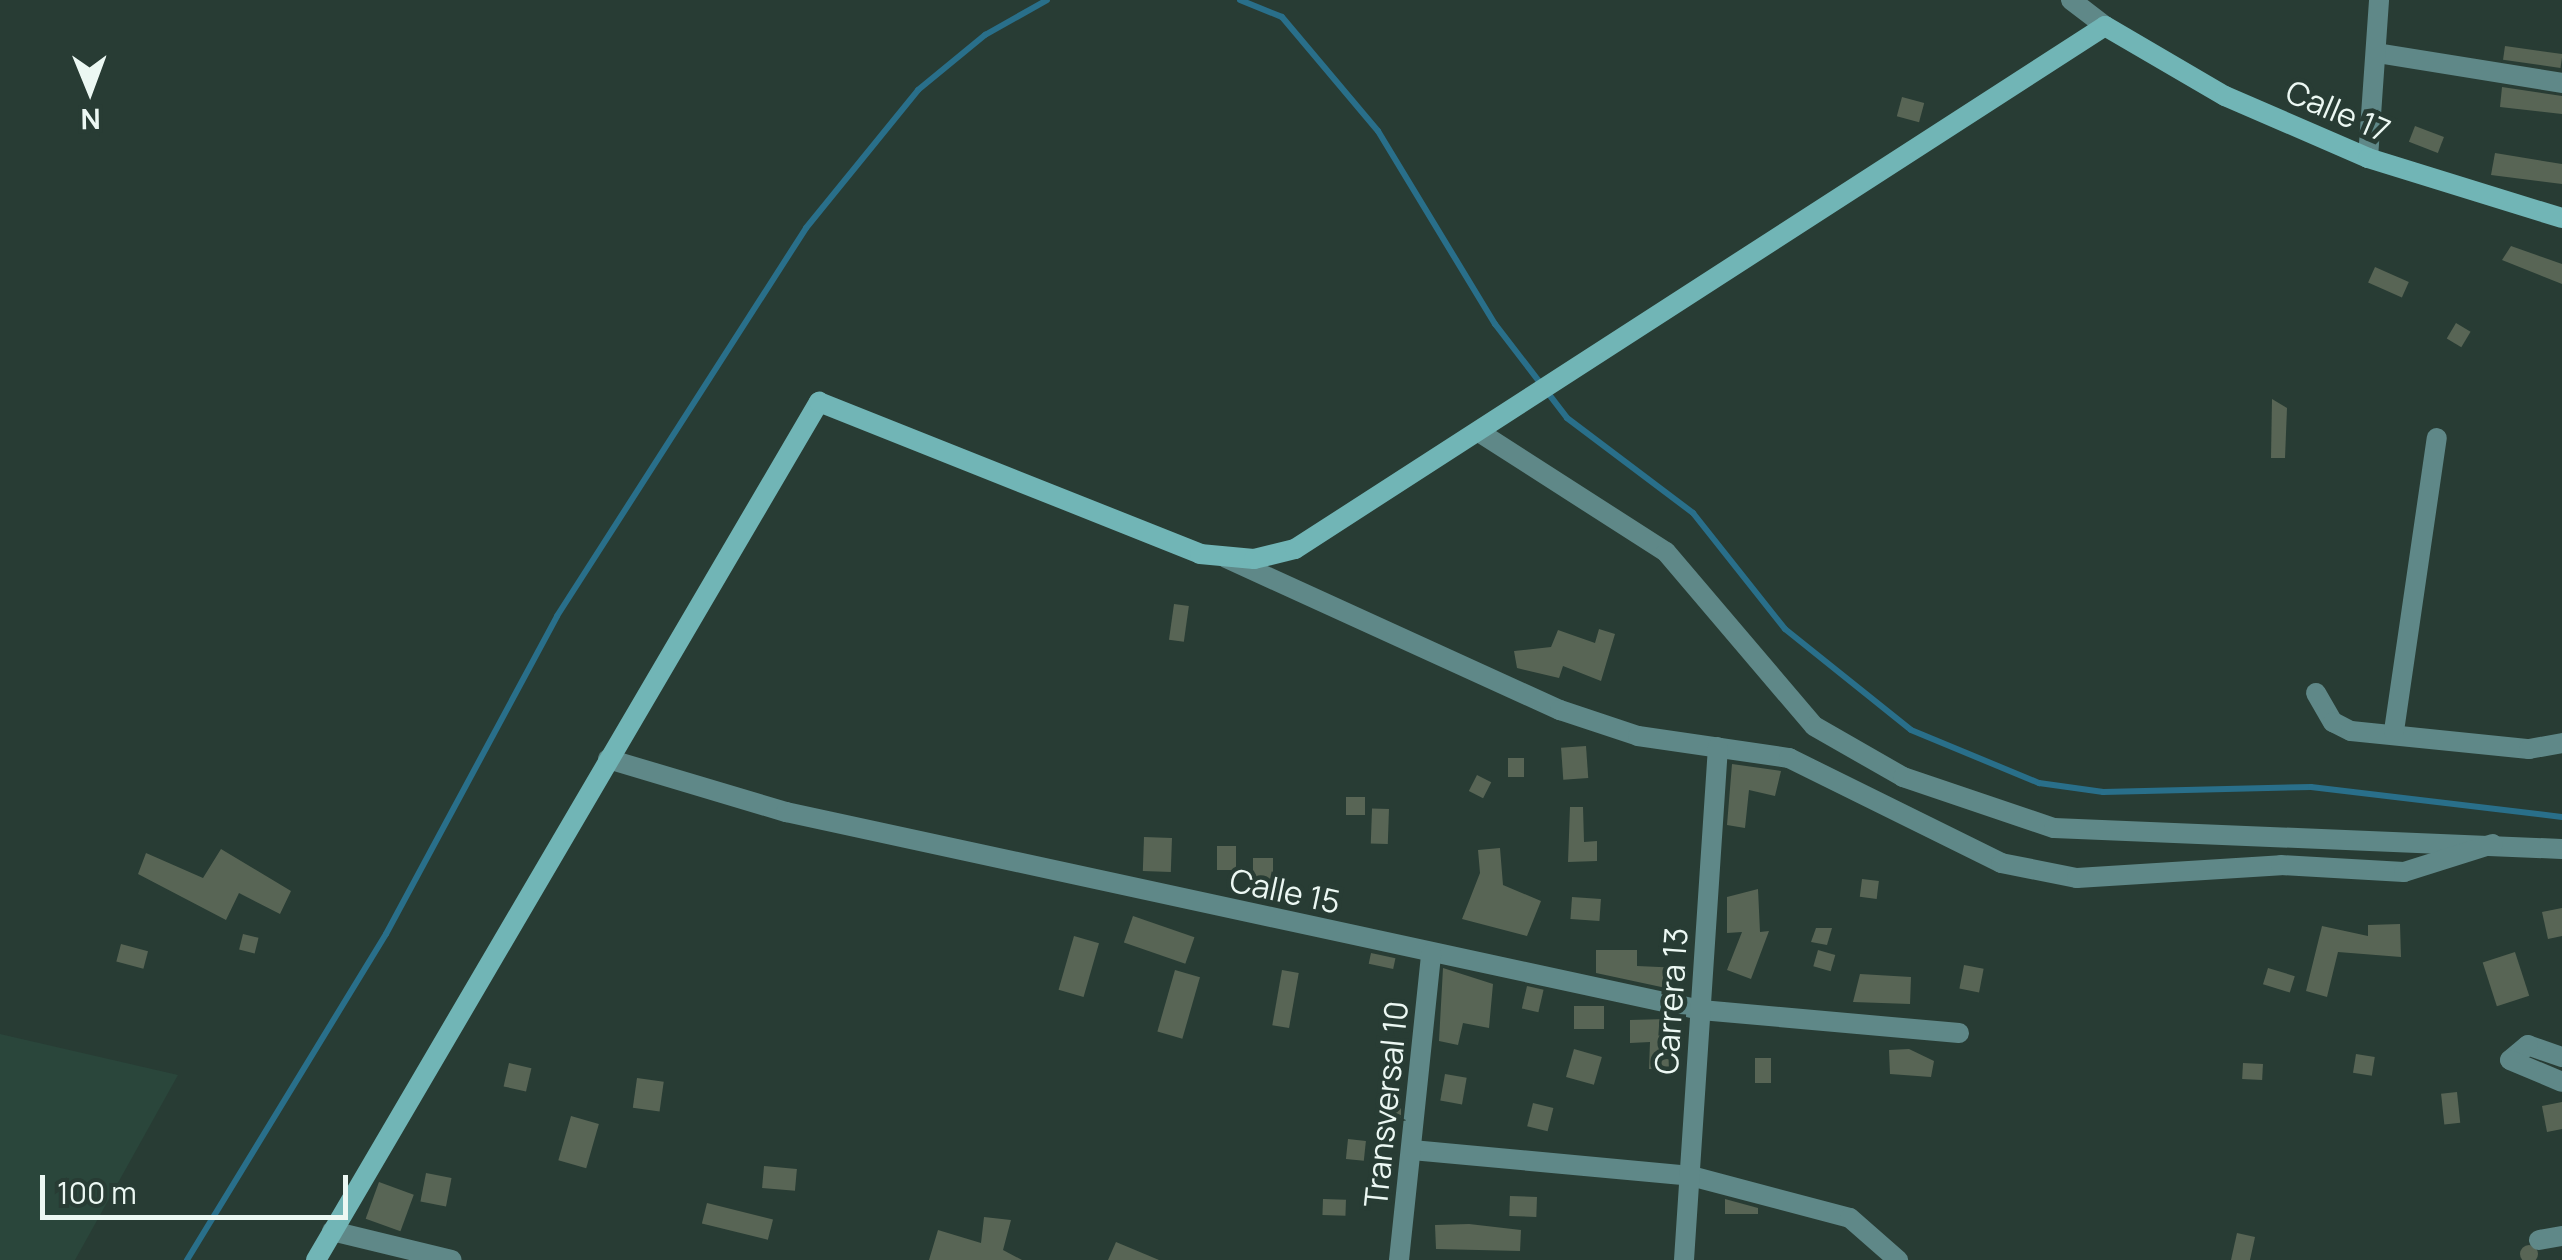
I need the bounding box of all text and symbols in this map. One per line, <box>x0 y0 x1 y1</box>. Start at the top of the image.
north arrow <box>40 40 140 140</box>
street label: Calle 17 <box>2280 72 2396 150</box>
text: N <box>80 101 101 139</box>
street label: Calle 15 <box>1226 861 1344 921</box>
street label: Carrera 13 <box>1647 926 1695 1076</box>
street label: Transversal 10 <box>1356 999 1416 1209</box>
scale bar <box>45 1155 352 1217</box>
text: 100 m <box>57 1172 137 1213</box>

